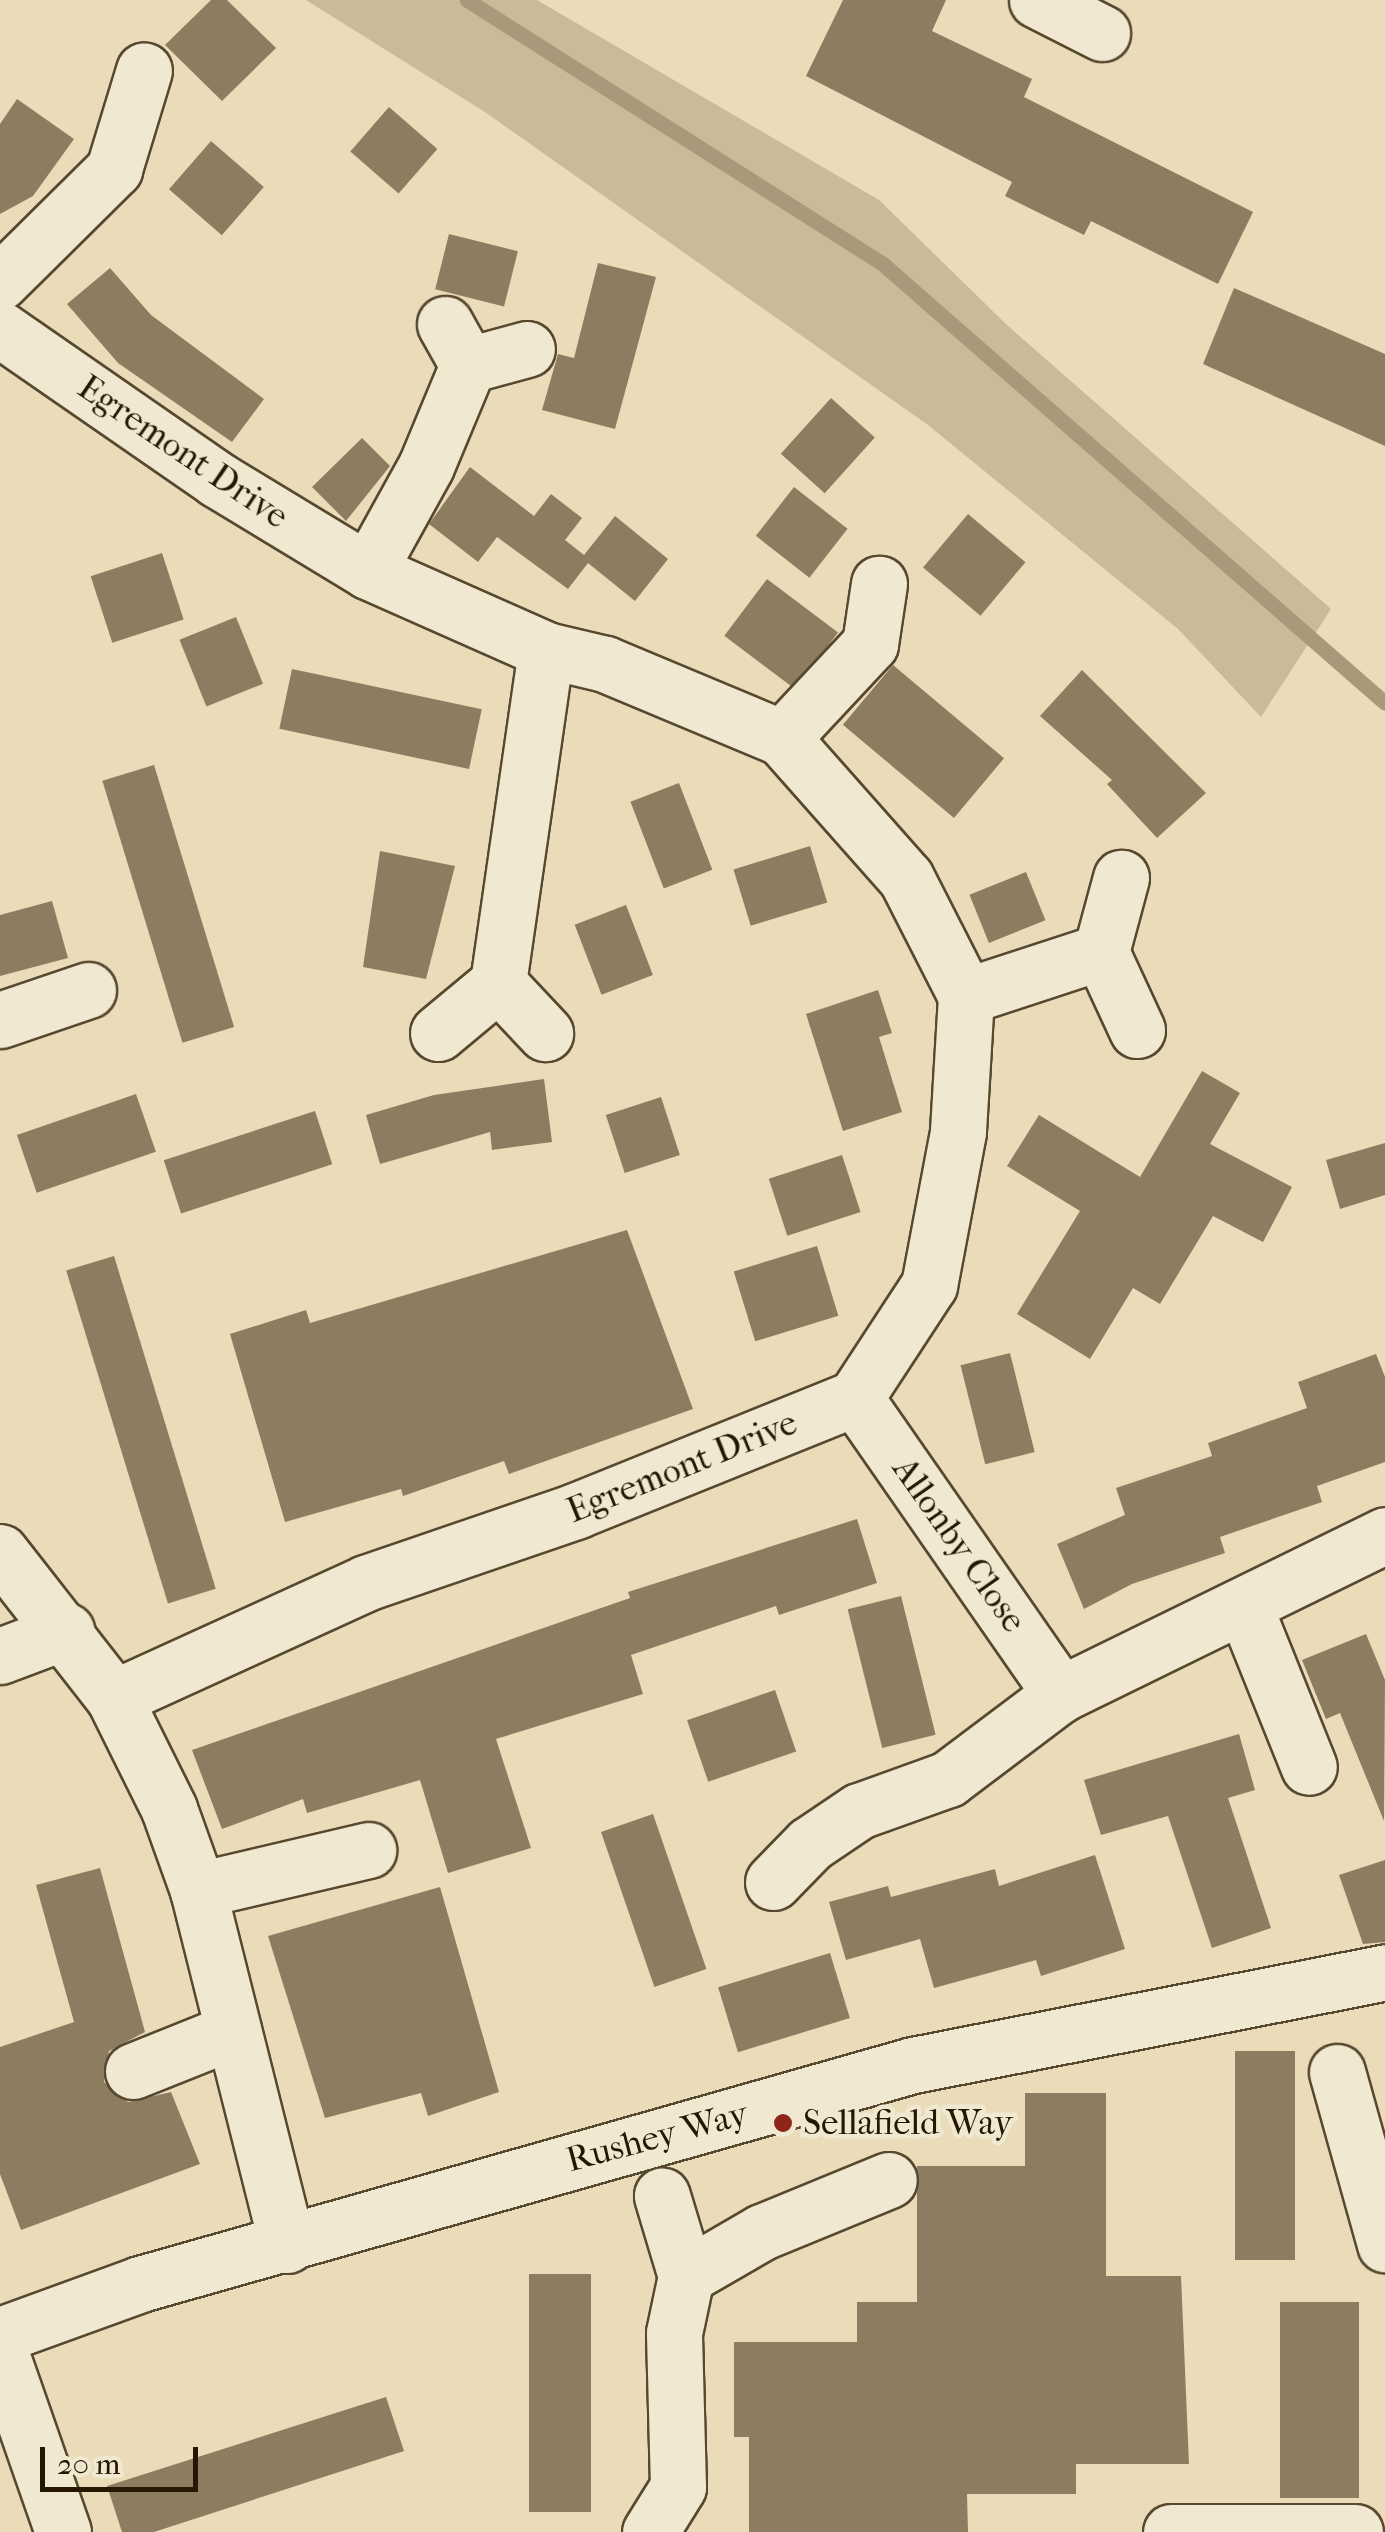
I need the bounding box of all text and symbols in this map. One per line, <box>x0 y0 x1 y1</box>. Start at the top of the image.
street label: Egremont Drive <box>70 366 296 538</box>
street label: Egremont Drive <box>561 1402 803 1532</box>
street label: Allonby Close <box>883 1449 1035 1641</box>
street label: Rushey Way <box>562 2093 752 2181</box>
place label: Sellafield Way <box>803 2102 1013 2144</box>
marker: Sellafield Way <box>772 2112 794 2134</box>
scale bar <box>45 2427 202 2489</box>
text: 20 m <box>57 2447 120 2482</box>

